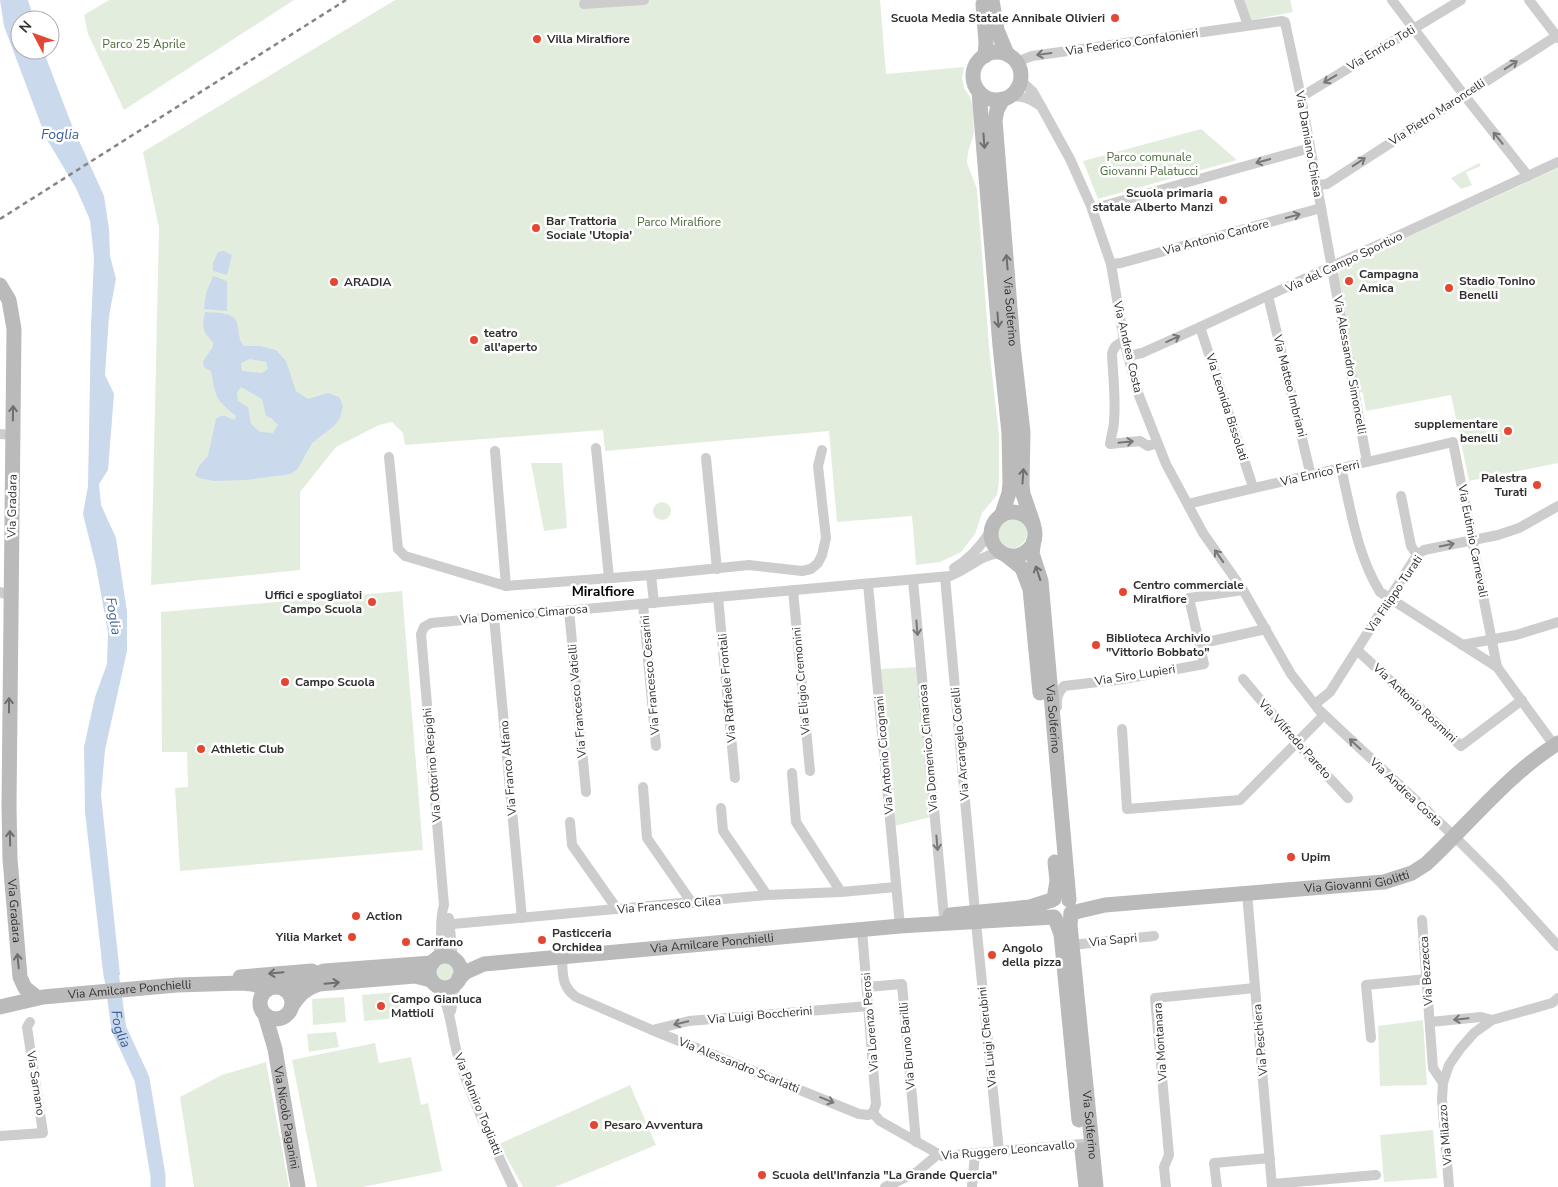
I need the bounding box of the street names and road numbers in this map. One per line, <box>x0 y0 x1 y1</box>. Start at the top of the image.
street label: Via Enrico Toti <box>1343 21 1418 75</box>
street label: Via Federico Confalonieri <box>1064 25 1199 59</box>
street label: Via Pietro Maroncelli <box>1385 75 1488 150</box>
street label: Via Damiano Chiesa <box>1292 88 1326 199</box>
street label: Via Antonio Cantore <box>1160 215 1271 259</box>
street label: Via del Campo Sportivo <box>1282 228 1405 297</box>
street label: Via Solferino <box>1000 276 1021 347</box>
street label: Via Alessandro Simoncelli <box>1330 293 1370 436</box>
street label: Via Andrea Costa <box>1109 299 1146 394</box>
street label: Via Matteo Imbriani <box>1269 332 1310 439</box>
street label: Via Leonida Bissolati <box>1202 350 1252 463</box>
street label: Via Enrico Ferri <box>1278 456 1361 490</box>
street label: Via Gradara <box>3 474 21 539</box>
street label: Via Eutimio Carnevali <box>1454 482 1492 599</box>
street label: Via Filippo Turati <box>1361 552 1426 637</box>
street label: Via Domenico Cimarosa <box>459 600 588 628</box>
street label: Via Francesco Cesarini <box>637 615 663 736</box>
street label: Via Eligio Cremonini <box>788 626 814 737</box>
street label: Via Raffaele Frontali <box>714 633 740 744</box>
street label: Via Francesco Vatielli <box>564 643 590 760</box>
street label: Via Antonio Rosmini <box>1369 659 1460 746</box>
street label: Via Siro Lupieri <box>1093 661 1176 689</box>
street label: Via Solferino <box>1042 683 1064 754</box>
street label: Via Domenico Cimarosa <box>914 684 942 813</box>
street label: Via Arcangelo Corelli <box>947 687 973 802</box>
street label: Via Antonio Cicognani <box>871 695 897 816</box>
street label: Via Vilfredo Pareto <box>1254 695 1335 782</box>
street label: Via Ottorino Respighi <box>419 707 445 824</box>
street label: Via Franco Alfano <box>496 719 520 817</box>
street label: Via Andrea Costa <box>1366 754 1446 830</box>
street label: Via Giovanni Giolitti <box>1303 866 1411 897</box>
street label: Via Gradara <box>4 877 25 943</box>
street label: Via Francesco Cilea <box>615 892 722 918</box>
street label: Via Amilcare Ponchielli <box>649 930 775 957</box>
street label: Via Sapri <box>1087 930 1138 951</box>
street label: Via Bezzecca <box>1416 936 1436 1007</box>
street label: Via Lorenzo Perosi <box>858 972 882 1073</box>
street label: Via Amilcare Ponchielli <box>66 977 191 1003</box>
street label: Via Luigi Cherubini <box>974 986 1000 1089</box>
street label: Via Luigi Boccherini <box>706 1002 813 1028</box>
street label: Via Bruno Barilli <box>895 1002 919 1091</box>
street label: Via Montanara <box>1149 1002 1171 1083</box>
street label: Via Peschiera <box>1249 1003 1271 1078</box>
street label: Via Alessandro Scarlatti <box>675 1033 802 1097</box>
street label: Via Sarnano <box>23 1049 49 1117</box>
street label: Via Palmiro Togliatti <box>450 1050 506 1157</box>
street label: Via Nicolò Paganini <box>270 1064 303 1170</box>
street label: Via Solferino <box>1078 1089 1101 1160</box>
street label: Via Milazzo <box>1434 1104 1456 1167</box>
street label: Via Ruggero Leoncavallo <box>940 1136 1076 1164</box>

